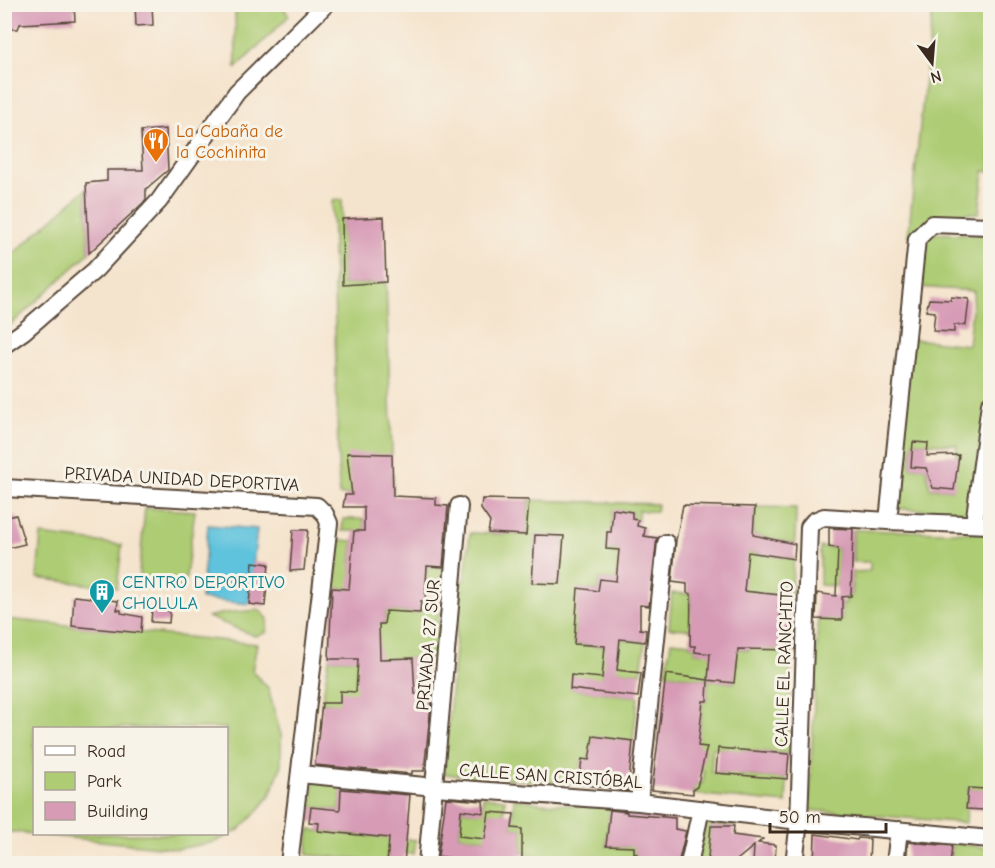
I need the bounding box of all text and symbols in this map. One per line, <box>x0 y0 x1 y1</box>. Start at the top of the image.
north arrow <box>902 33 962 93</box>
text: N <box>928 66 943 87</box>
place label: La Cabaña de la Cochinita <box>176 121 283 163</box>
restaurant icon: La Cabaña de la Cochinita <box>141 126 171 164</box>
street label: PRIVADA UNIDAD DEPORTIVA <box>64 463 300 496</box>
place label: CENTRO DEPORTIVO CHOLULA <box>122 572 285 614</box>
building icon: CENTRO DEPORTIVO CHOLULA <box>87 577 117 615</box>
street label: PRIVADA 27 SUR <box>412 578 445 712</box>
street label: CALLE EL RANCHITO <box>771 581 798 748</box>
legend <box>33 727 228 835</box>
text: Road <box>87 741 126 762</box>
street label: CALLE SAN CRISTÓBAL <box>458 759 644 793</box>
text: Park <box>87 771 122 792</box>
scale bar <box>770 796 886 834</box>
text: Building <box>87 801 149 822</box>
text: 50 m <box>779 807 821 828</box>

